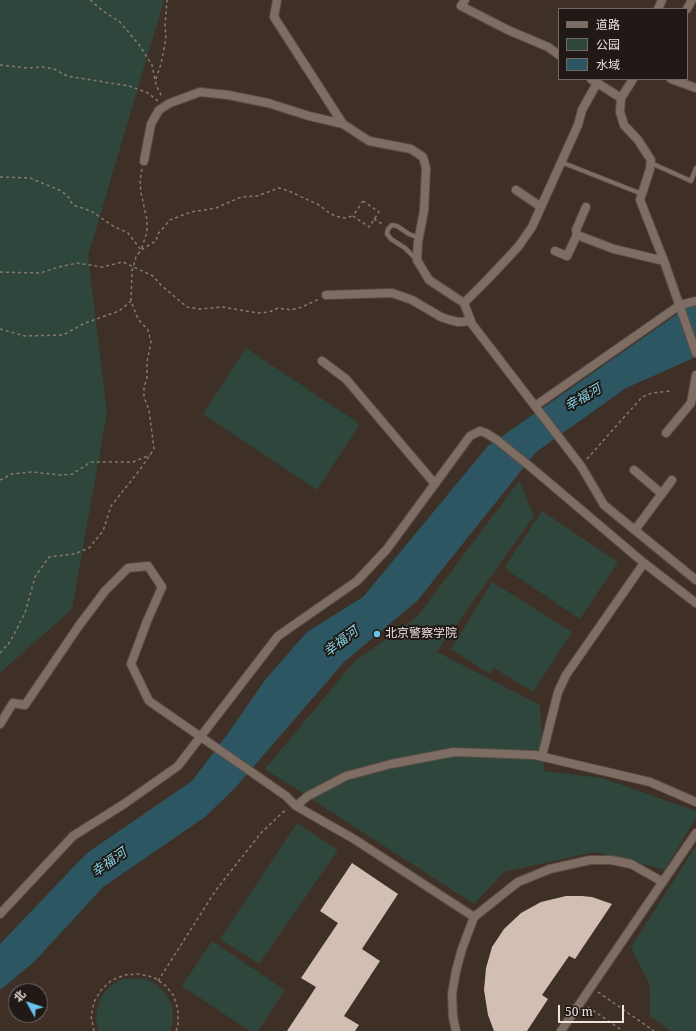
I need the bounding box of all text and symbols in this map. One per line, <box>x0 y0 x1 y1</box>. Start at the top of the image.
legend <box>558 8 688 80</box>
text: 道路 <box>596 16 620 33</box>
text: 公园 <box>596 36 620 53</box>
text: 水域 <box>596 56 620 73</box>
water label: 幸福河 <box>562 381 604 415</box>
water label: 幸福河 <box>321 624 361 660</box>
place label: 北京警察学院 <box>385 627 457 641</box>
marker: 北京警察学院 <box>372 629 382 639</box>
water label: 幸福河 <box>89 845 129 881</box>
north arrow <box>8 983 48 1023</box>
text: 北 <box>10 987 28 1005</box>
scale bar <box>560 997 626 1023</box>
text: 50 m <box>565 1003 593 1020</box>

